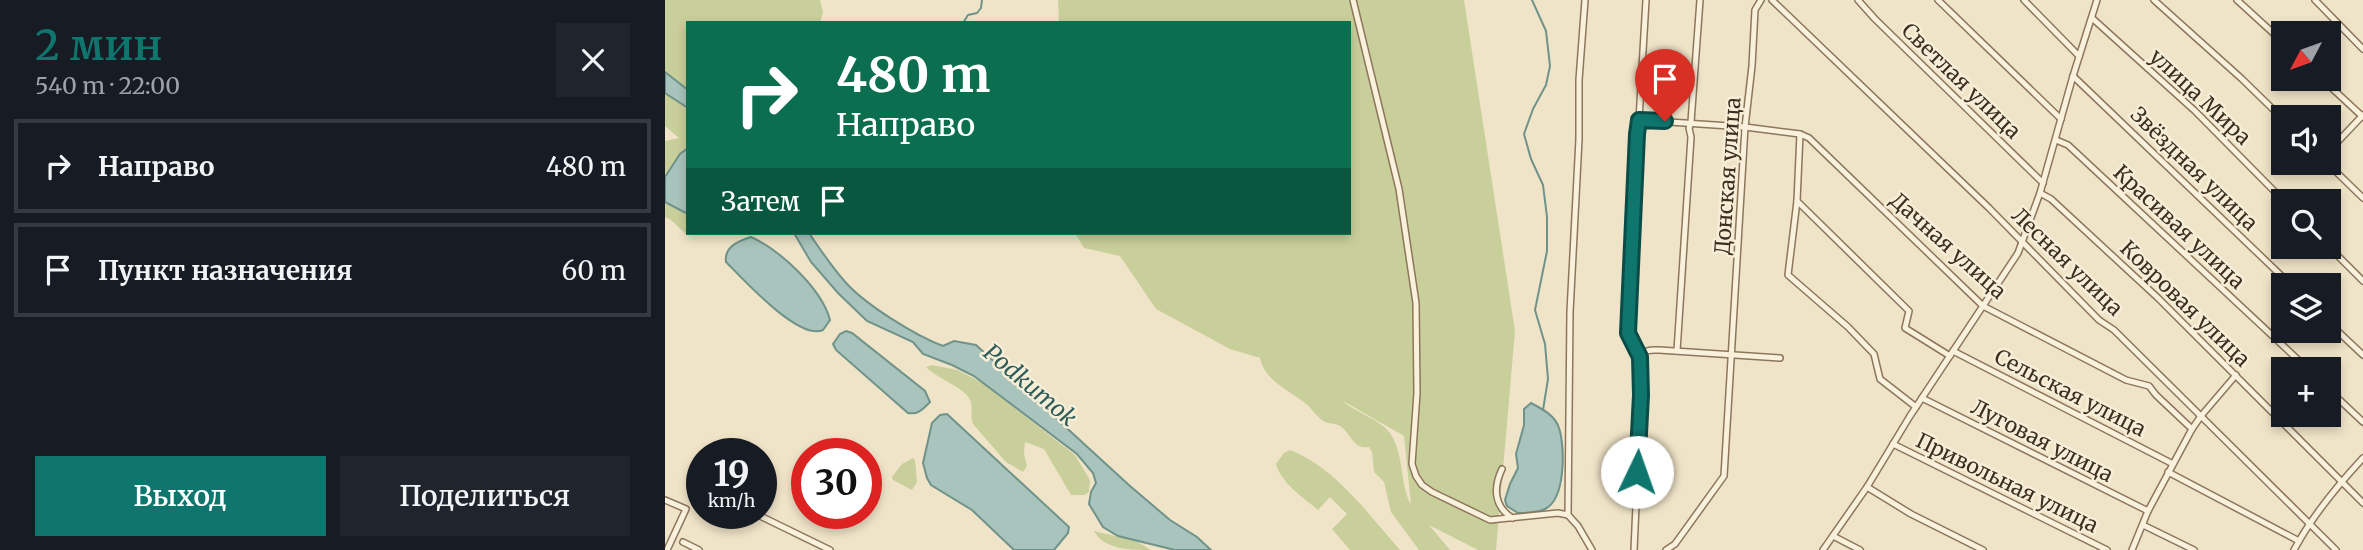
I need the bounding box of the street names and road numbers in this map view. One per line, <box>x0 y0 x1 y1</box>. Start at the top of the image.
street label: Светлая улица <box>1896 17 2027 144</box>
street label: улица Мира <box>2144 43 2257 150</box>
street label: Донская улица <box>1709 96 1746 256</box>
street label: Звёздная улица <box>2125 101 2264 236</box>
street label: Красивая улица <box>2108 159 2251 294</box>
street label: Дачная улица <box>1885 187 2012 305</box>
street label: Лесная улица <box>2006 202 2129 322</box>
street label: Ковровая улица <box>2115 235 2256 373</box>
street label: Сельская улица <box>1990 343 2150 442</box>
street label: Луговая улица <box>1967 393 2118 488</box>
street label: Привольная улица <box>1912 427 2103 538</box>

